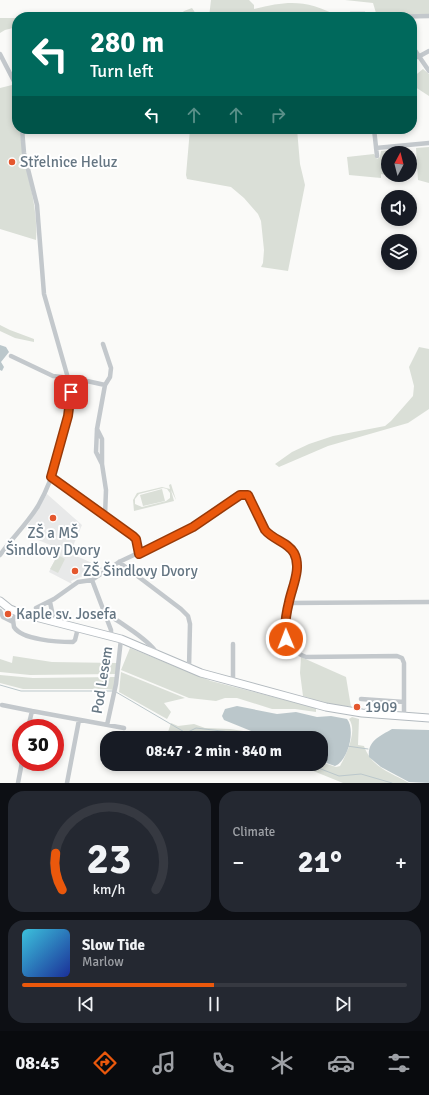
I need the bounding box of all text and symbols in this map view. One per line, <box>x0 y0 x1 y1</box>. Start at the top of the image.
text: 280 m <box>90 26 164 60</box>
icon: left <box>24 28 76 80</box>
text: Turn left <box>90 60 153 82</box>
icon: left <box>141 104 163 126</box>
icon: ahead <box>183 104 205 126</box>
icon: ahead <box>225 104 247 126</box>
icon: right <box>267 104 289 126</box>
north arrow <box>381 146 417 182</box>
map controls <box>381 146 417 270</box>
place label: Střelnice Heluz <box>20 153 118 171</box>
marker: Střelnice Heluz <box>7 157 17 167</box>
button: sound <box>381 190 417 226</box>
button: layers <box>381 234 417 270</box>
pin <box>54 375 88 409</box>
icon: arrive <box>60 381 82 403</box>
marker: ZŠ a MŠ Šindlovy Dvory <box>48 513 58 523</box>
place label: ZŠ a MŠ Šindlovy Dvory <box>6 523 100 559</box>
place label: ZŠ Šindlovy Dvory <box>83 561 198 580</box>
marker: ZŠ Šindlovy Dvory <box>70 566 80 576</box>
place label: Kaple sv. Josefa <box>16 605 117 623</box>
marker: Kaple sv. Josefa <box>3 609 13 619</box>
position arrow <box>265 618 307 660</box>
street label: Pod Lesem <box>88 645 116 715</box>
place label: 1909 <box>365 698 397 716</box>
marker: 1909 <box>352 702 362 712</box>
speed limit sign: 30 <box>12 719 64 771</box>
text: 08:47 · 2 min · 840 m <box>146 742 282 760</box>
text: Climate <box>233 824 275 840</box>
text: 23 <box>87 833 132 884</box>
text: 21° <box>298 844 342 881</box>
text: − <box>233 849 244 876</box>
text: + <box>395 849 407 876</box>
text: km/h <box>93 880 125 897</box>
text: Slow Tide <box>82 936 145 954</box>
text: Marlow <box>82 954 124 970</box>
icon: previous <box>75 993 97 1015</box>
icon: pause <box>203 993 225 1015</box>
icon: next <box>332 993 354 1015</box>
icon: directions <box>91 1049 119 1077</box>
icon: music <box>150 1049 178 1077</box>
icon: phone <box>209 1049 237 1077</box>
icon: climate <box>268 1049 296 1077</box>
icon: car <box>327 1049 355 1077</box>
icon: filters <box>385 1049 413 1077</box>
text: 08:45 <box>15 1052 60 1074</box>

